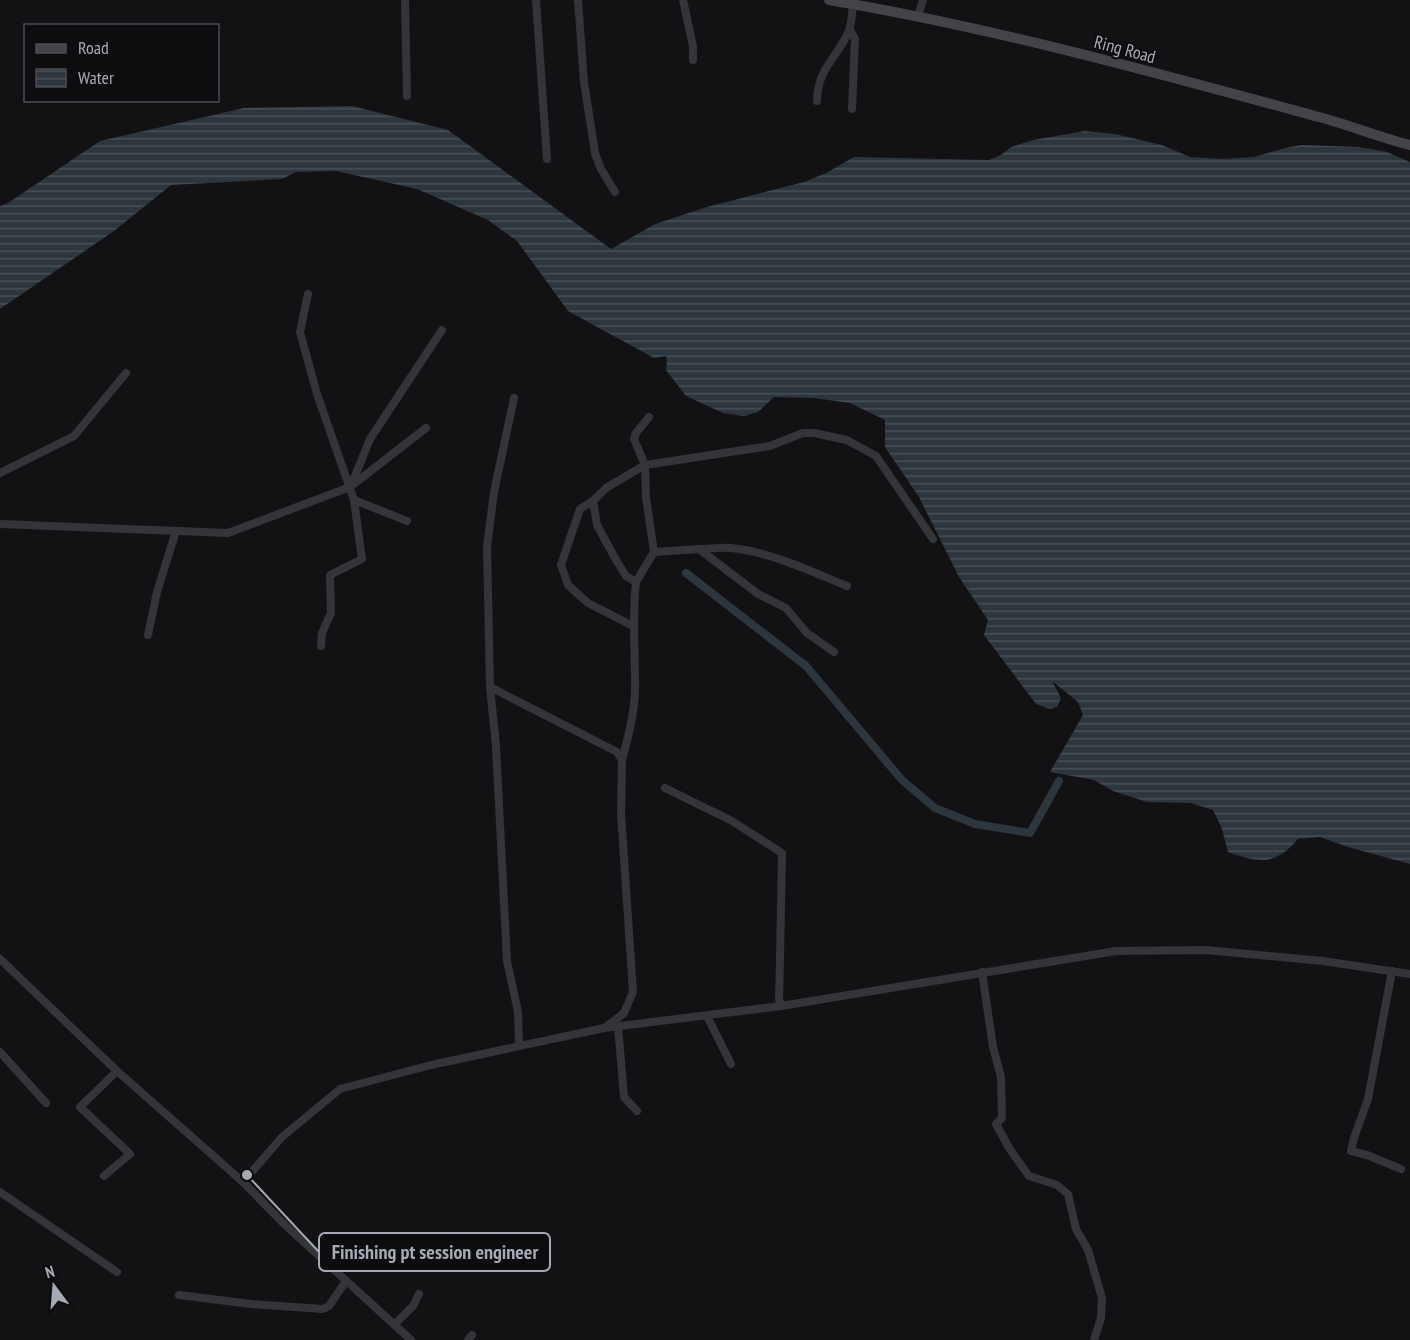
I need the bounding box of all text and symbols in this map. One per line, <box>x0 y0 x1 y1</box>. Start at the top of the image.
legend <box>24 24 219 102</box>
street label: Ring Road <box>1092 30 1158 68</box>
text: Road <box>78 36 109 59</box>
text: Water <box>78 66 114 89</box>
callout: Finishing pt session engineer <box>319 1233 550 1271</box>
text: Finishing pt session engineer <box>332 1239 538 1265</box>
north arrow <box>24 1256 84 1316</box>
text: N <box>43 1261 57 1282</box>

